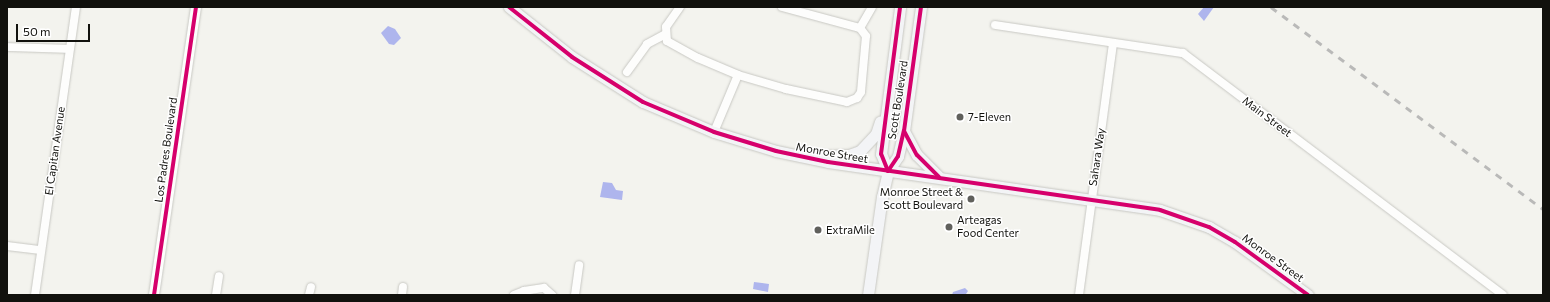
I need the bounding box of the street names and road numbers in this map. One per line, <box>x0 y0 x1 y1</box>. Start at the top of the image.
street label: Scott Boulevard <box>885 60 911 140</box>
street label: Main Street <box>1240 94 1294 140</box>
street label: Los Padres Boulevard <box>152 97 180 203</box>
street label: El Capitan Avenue <box>42 106 68 196</box>
street label: Sahara Way <box>1086 127 1108 187</box>
street label: Monroe Street <box>795 140 869 166</box>
street label: Monroe Street <box>1240 231 1306 285</box>

